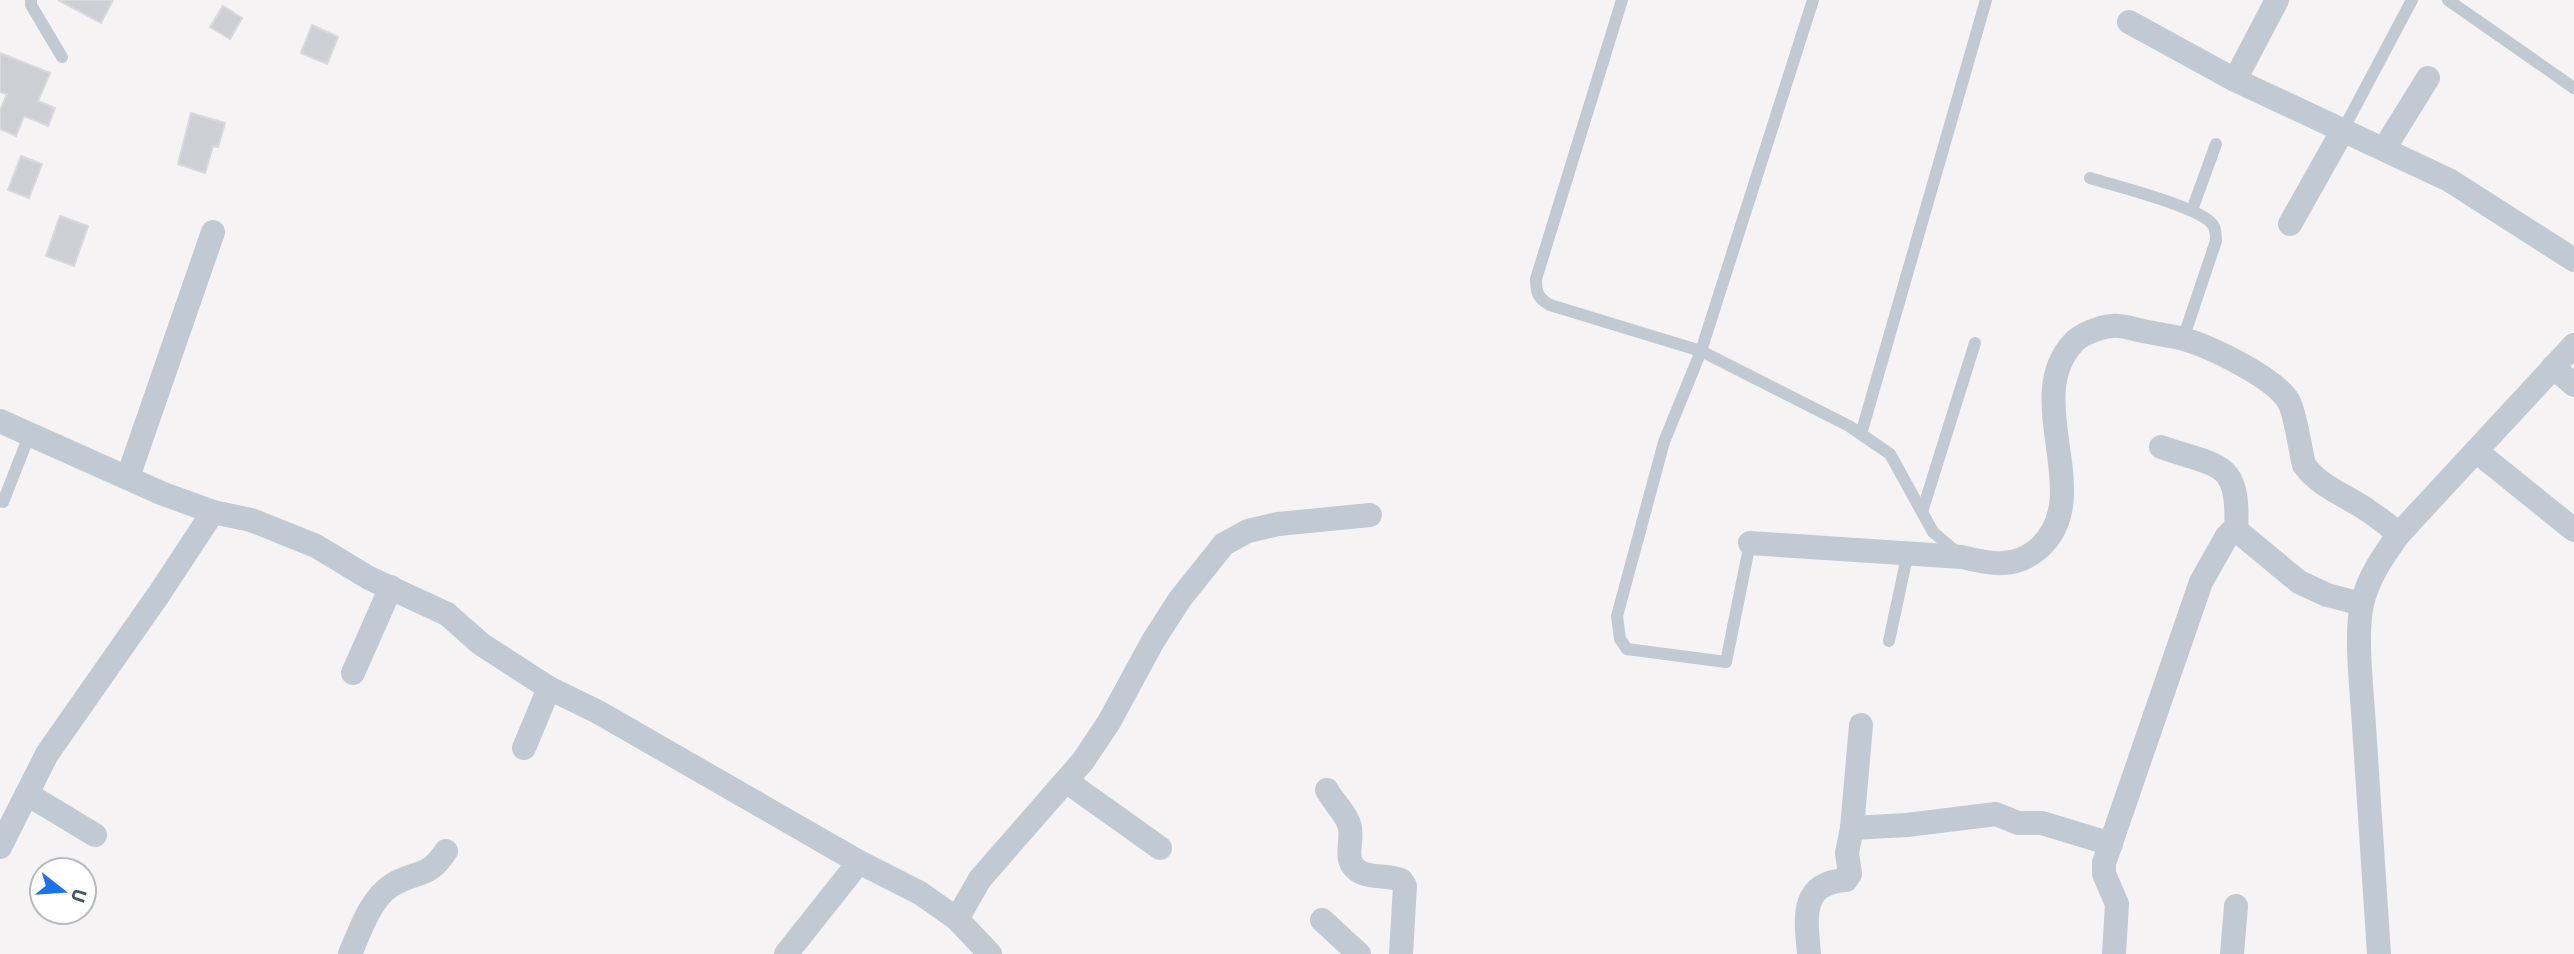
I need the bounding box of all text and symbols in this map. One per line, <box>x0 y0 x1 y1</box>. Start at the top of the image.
north arrow <box>28 856 98 926</box>
text: U <box>66 886 93 906</box>

